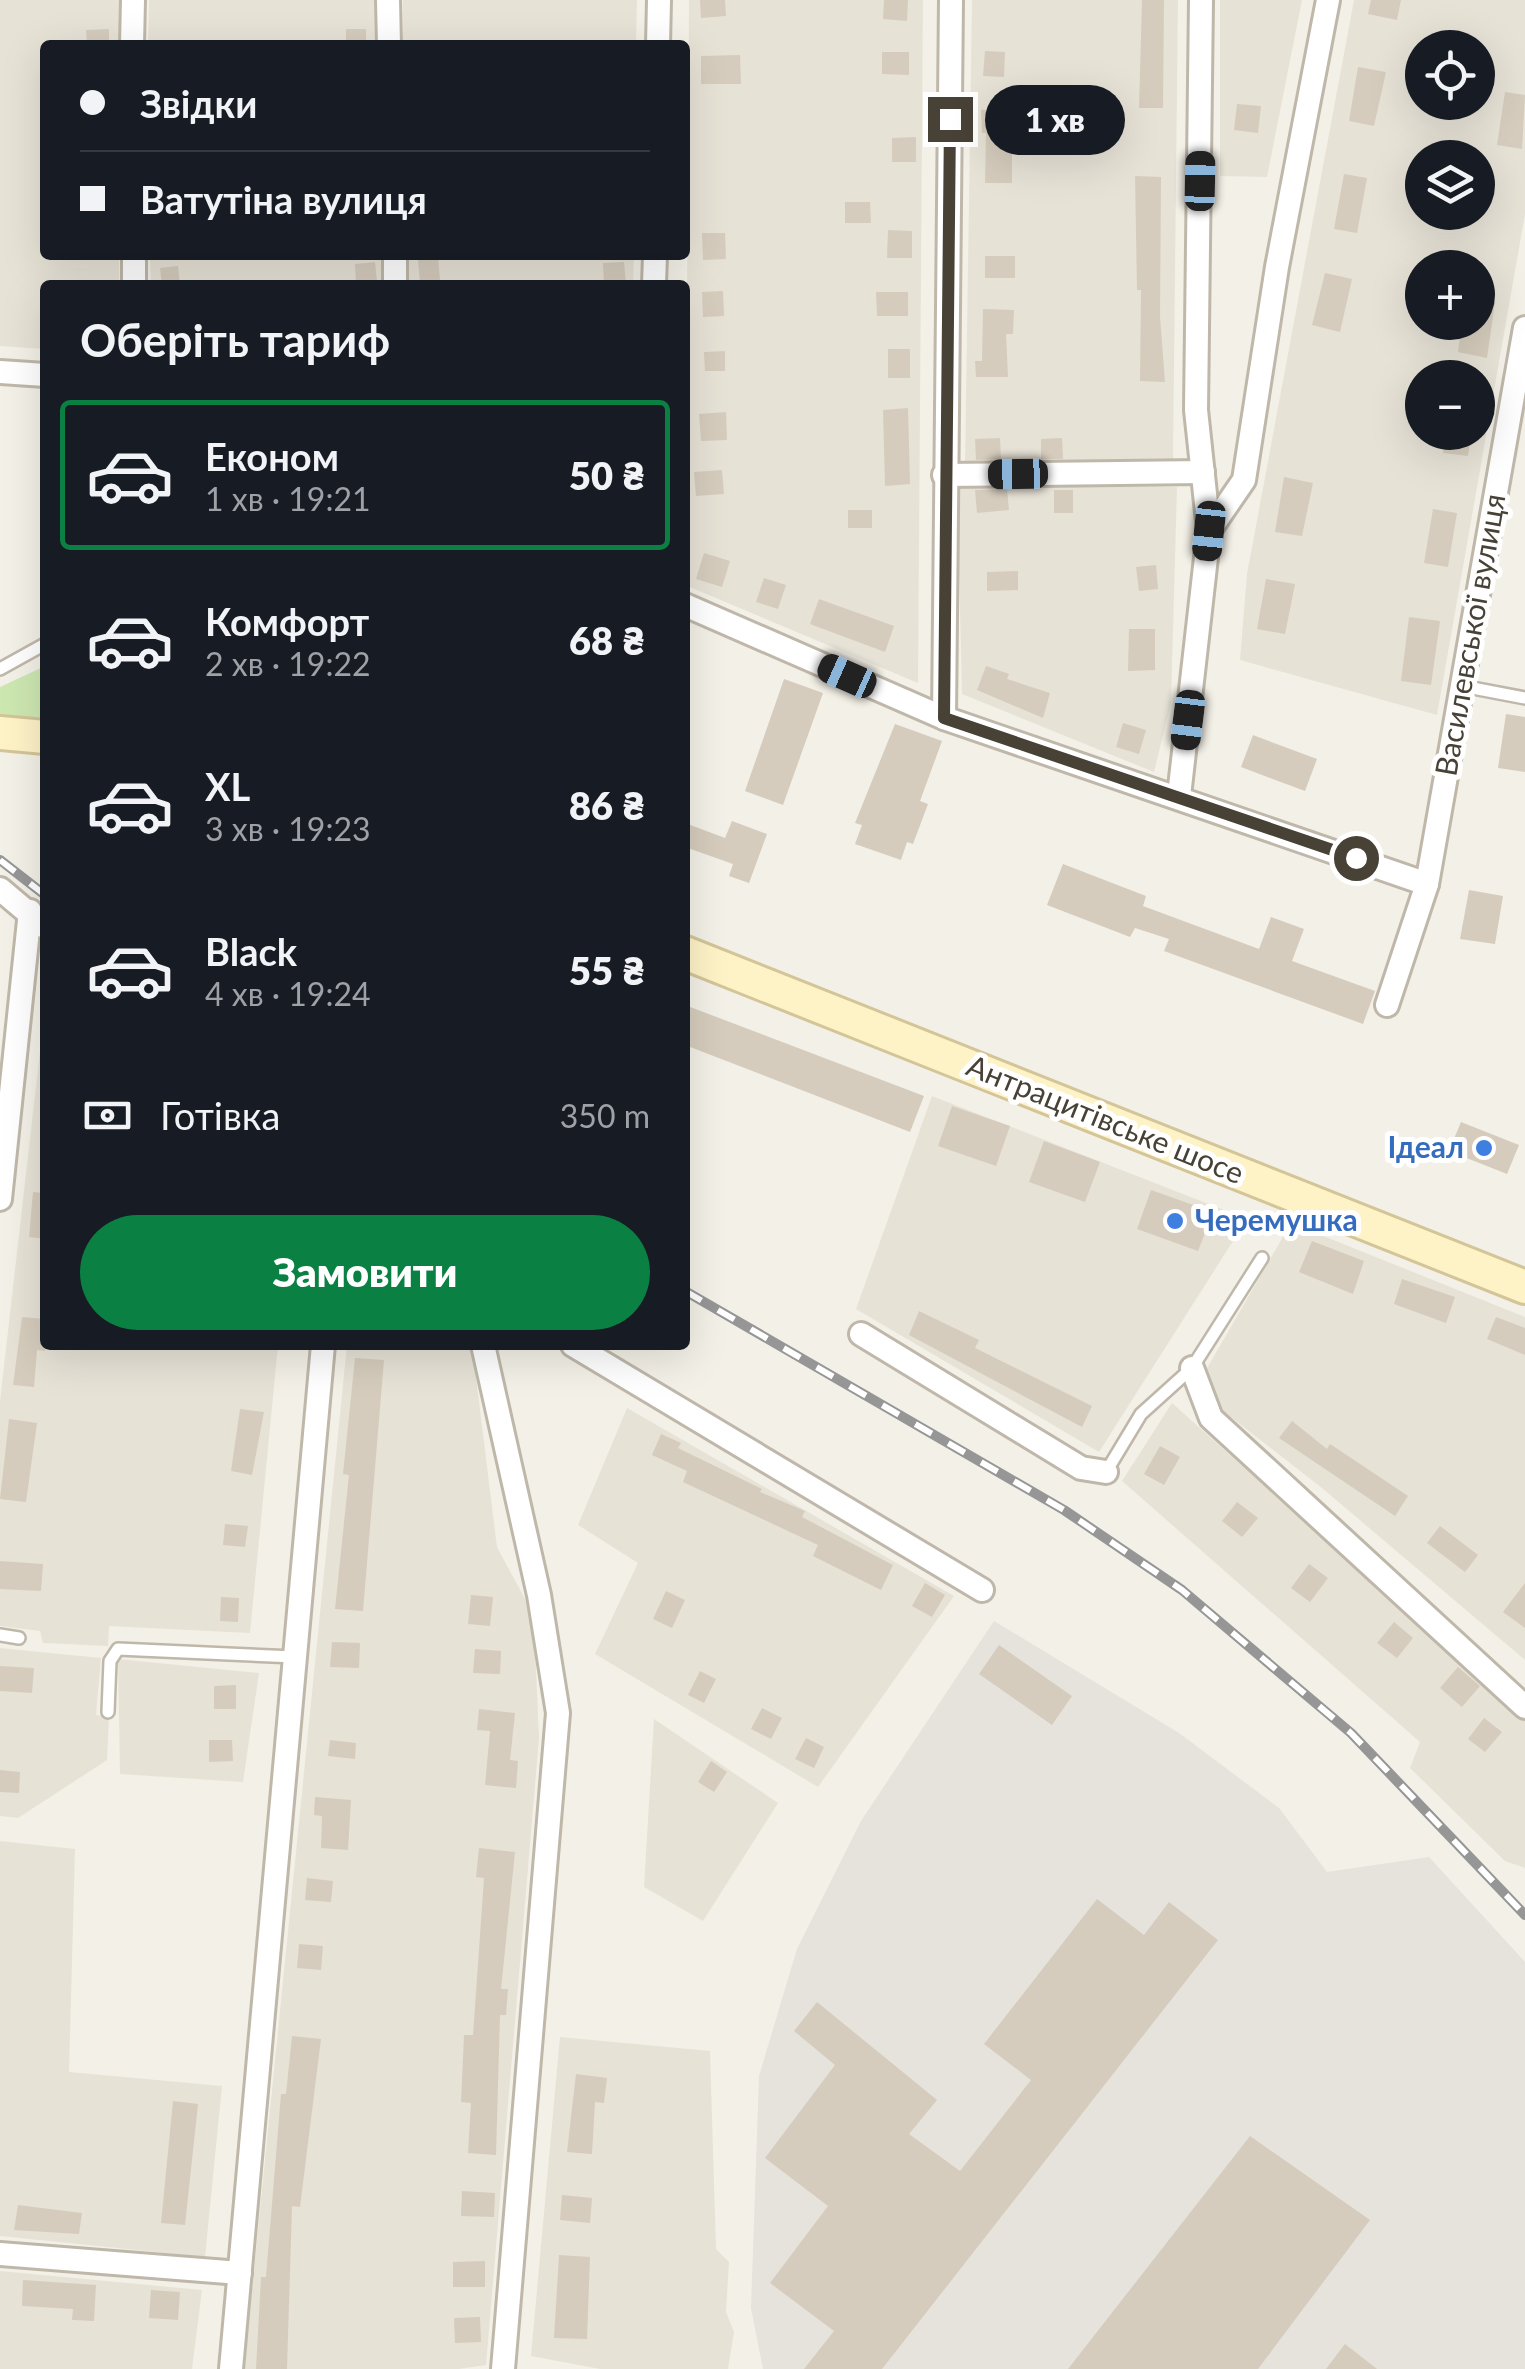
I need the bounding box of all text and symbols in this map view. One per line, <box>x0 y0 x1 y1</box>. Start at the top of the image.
map controls <box>1405 30 1495 450</box>
button: locate <box>1405 30 1495 120</box>
text: Звідки <box>140 80 257 126</box>
callout: 1 хв <box>985 84 1125 154</box>
route end <box>928 97 973 142</box>
text: 1 хв <box>1025 100 1085 139</box>
button: layers <box>1405 140 1495 230</box>
car <box>1184 151 1216 211</box>
text: Ватутіна вулиця <box>140 176 427 222</box>
button: + <box>1405 250 1495 340</box>
text: Оберіть тариф <box>80 313 390 367</box>
button: − <box>1405 360 1495 450</box>
icon: car <box>85 430 175 520</box>
text: Економ <box>205 433 339 479</box>
text: 50 ₴ <box>569 452 645 498</box>
car <box>988 458 1048 490</box>
text: 1 хв · 19:21 <box>205 479 371 518</box>
street label: Василевської вулиця <box>1426 491 1512 778</box>
car <box>1191 500 1227 562</box>
icon: car <box>85 595 175 685</box>
text: Комфорт <box>205 598 369 644</box>
text: 68 ₴ <box>569 617 645 663</box>
text: 2 хв · 19:22 <box>205 644 371 683</box>
car <box>813 650 881 702</box>
car <box>1169 688 1207 752</box>
icon: car <box>85 760 175 850</box>
text: XL <box>205 763 250 809</box>
text: 86 ₴ <box>569 782 645 828</box>
text: 3 хв · 19:23 <box>205 809 371 848</box>
route start <box>1334 836 1379 881</box>
icon: car <box>85 925 175 1015</box>
text: Black <box>205 928 297 974</box>
text: 55 ₴ <box>569 947 645 993</box>
text: 4 хв · 19:24 <box>205 974 371 1013</box>
street label: Антрацитівське шосе <box>962 1046 1249 1190</box>
icon: cash <box>80 1088 135 1143</box>
text: Готівка <box>160 1092 280 1138</box>
text: 350 m <box>560 1096 650 1135</box>
place label: Ідеал <box>1388 1128 1464 1164</box>
marker: Ідеал <box>1473 1137 1495 1159</box>
place label: Черемушка <box>1195 1201 1358 1237</box>
marker: Черемушка <box>1164 1210 1186 1232</box>
button: Замовити <box>80 1215 650 1330</box>

